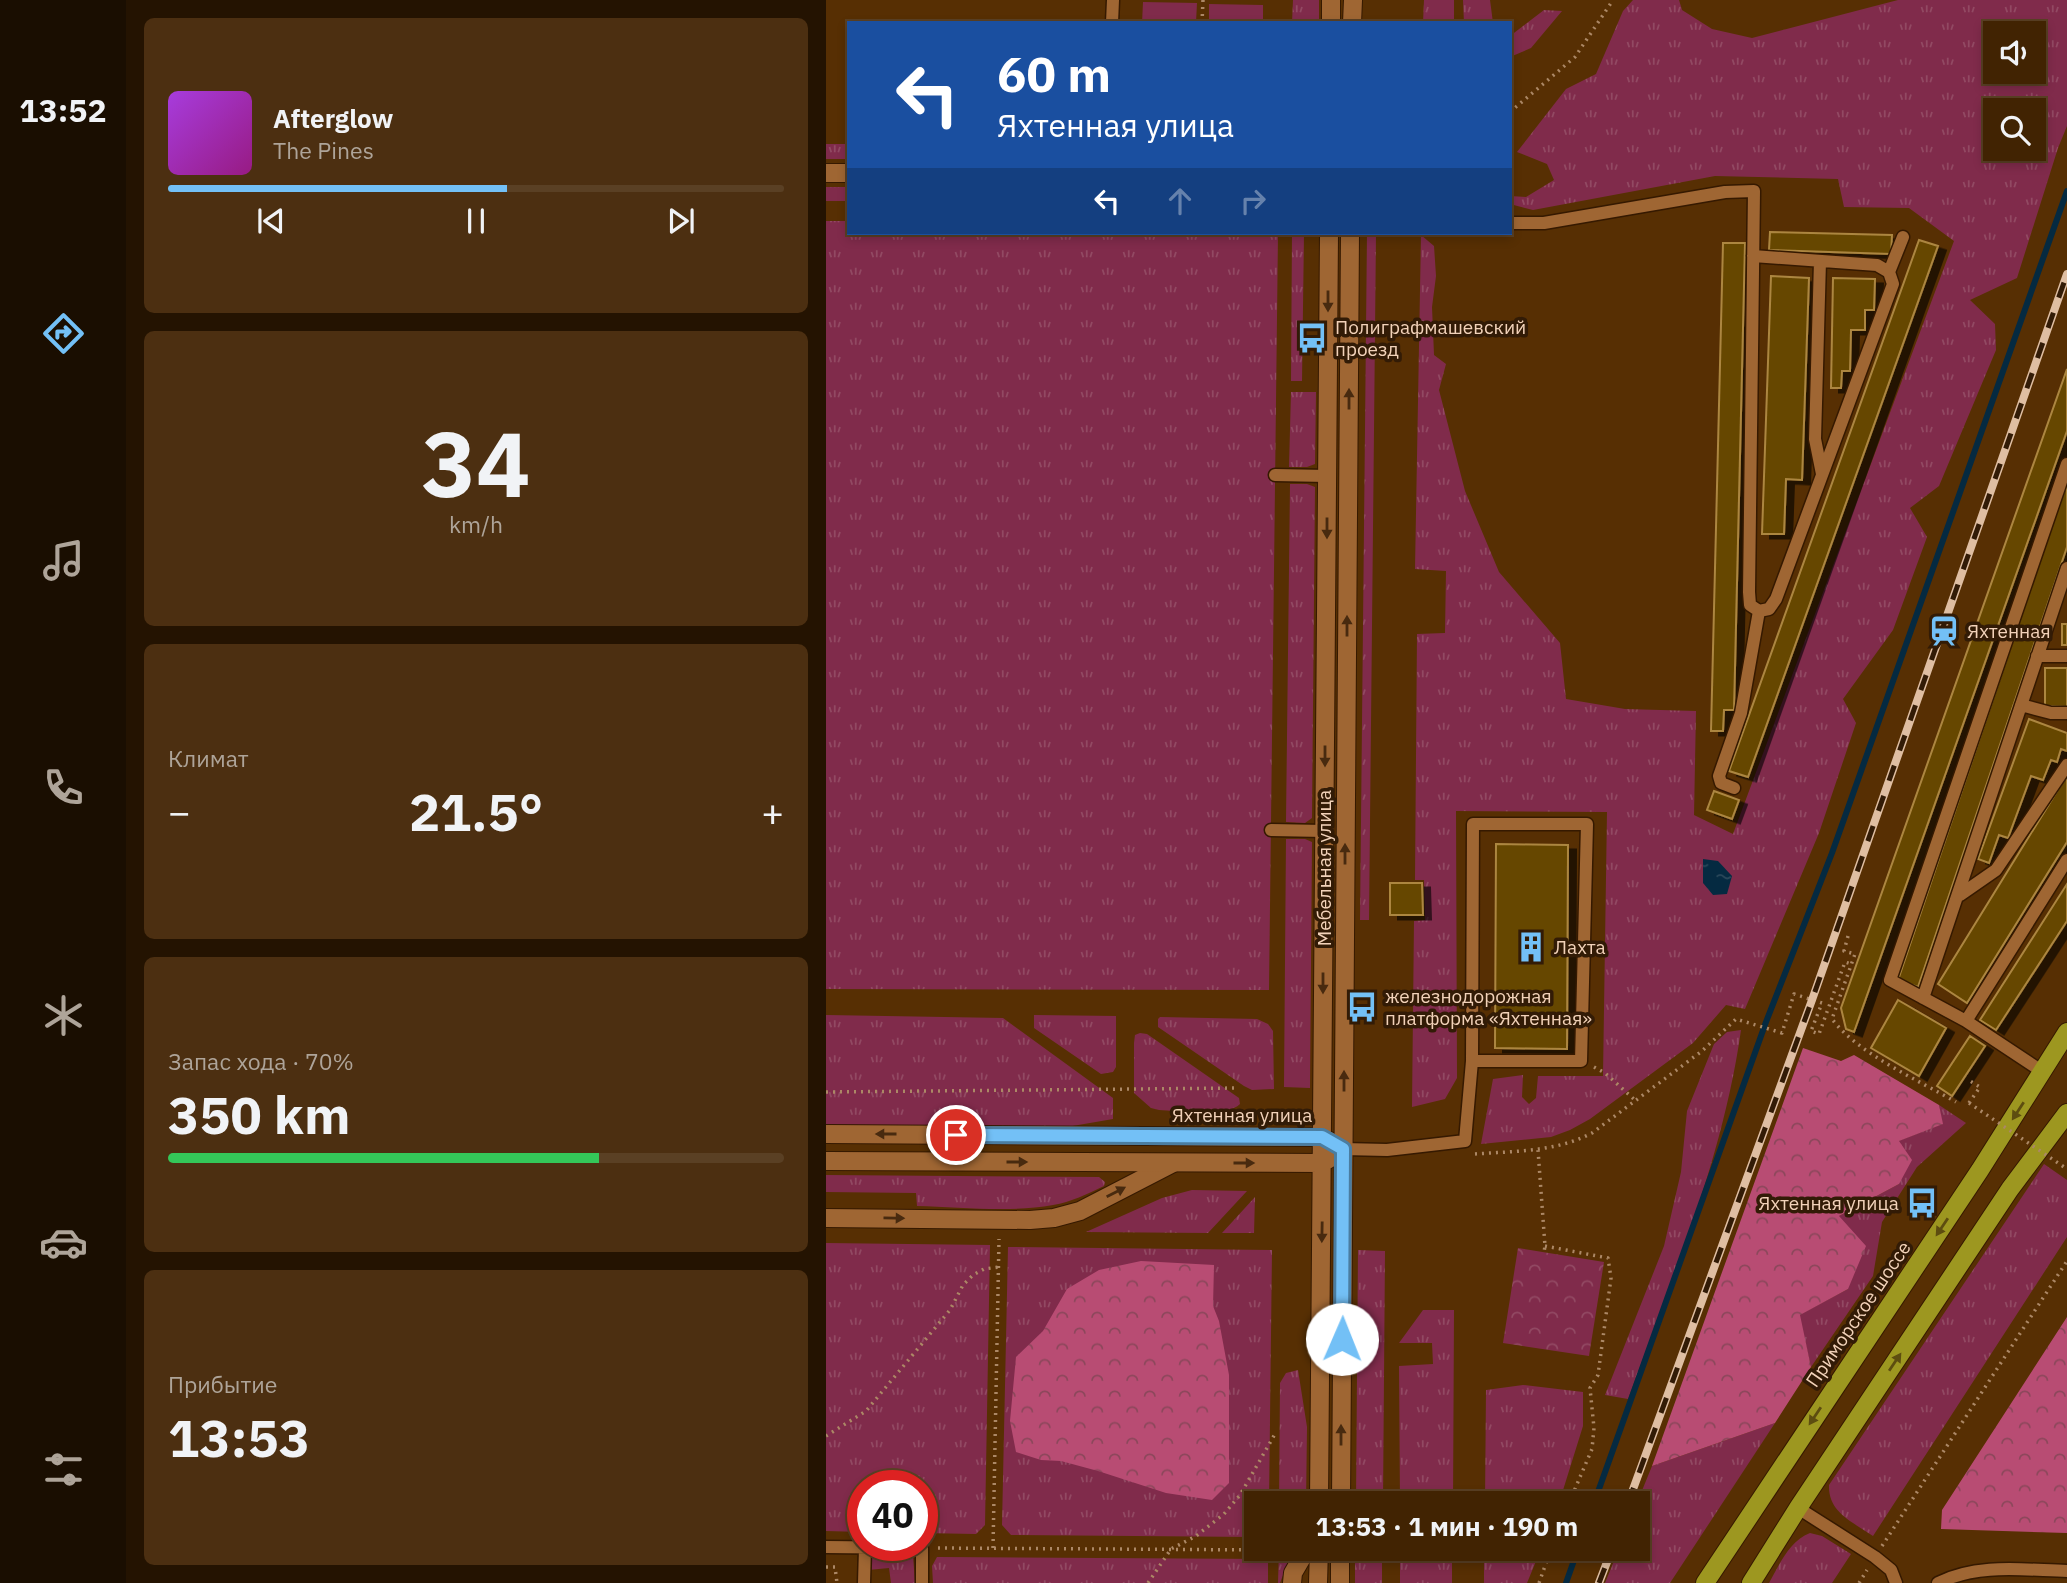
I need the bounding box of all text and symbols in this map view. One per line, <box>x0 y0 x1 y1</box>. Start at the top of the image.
map controls <box>1983 21 2046 161</box>
button: sound <box>1983 21 2046 84</box>
text: 60 m <box>997 42 1111 105</box>
icon: left <box>882 49 973 140</box>
text: 13:52 <box>19 89 107 131</box>
button: search <box>1983 98 2046 161</box>
text: Afterglow <box>273 101 393 135</box>
text: Яхтенная улица <box>997 104 1234 146</box>
text: The Pines <box>273 135 374 165</box>
icon: left <box>1088 182 1126 220</box>
icon: ahead <box>1161 182 1199 220</box>
icon: right <box>1234 182 1272 220</box>
icon: previous <box>252 202 290 240</box>
icon: pause <box>457 202 495 240</box>
icon: next <box>662 202 700 240</box>
one-way arrow <box>1322 290 1334 312</box>
icon: directions <box>39 309 88 358</box>
place label: Полиграфмашевский проезд <box>1335 315 1526 361</box>
bus stop icon: Полиграфмашевский проезд <box>1295 321 1329 355</box>
one-way arrow <box>1343 387 1354 409</box>
text: 34 <box>421 404 531 522</box>
text: km/h <box>449 509 503 539</box>
one-way arrow <box>1321 518 1333 540</box>
icon: music <box>39 536 88 585</box>
station icon: Яхтенная <box>1927 614 1961 648</box>
one-way arrow <box>1341 615 1353 637</box>
place label: Яхтенная <box>1967 619 2051 643</box>
text: Климат <box>168 743 249 773</box>
one-way arrow <box>1319 745 1331 767</box>
icon: phone <box>39 763 88 812</box>
text: 21.5° <box>409 778 543 845</box>
text: − <box>168 787 191 836</box>
text: + <box>761 787 784 836</box>
street label: Мебельная улица <box>1312 790 1336 946</box>
one-way arrow <box>1339 842 1351 864</box>
building icon: Лахта <box>1514 930 1548 964</box>
place label: Лахта <box>1554 935 1606 959</box>
one-way arrow <box>1317 973 1329 995</box>
place label: железнодорожная платформа «Яхтенная» <box>1385 984 1592 1030</box>
bus stop icon: железнодорожная платформа «Яхтенная» <box>1345 990 1379 1024</box>
icon: climate <box>39 991 88 1040</box>
text: Запас хода · 70% <box>168 1046 354 1076</box>
one-way arrow <box>1338 1070 1350 1092</box>
text: 350 km <box>168 1081 350 1148</box>
one-way arrow <box>2011 1101 2024 1121</box>
street label: Яхтенная улица <box>1172 1103 1312 1127</box>
pin <box>926 1105 986 1165</box>
icon: arrive <box>937 1116 975 1154</box>
one-way arrow <box>875 1128 897 1140</box>
one-way arrow <box>1006 1156 1028 1168</box>
one-way arrow <box>1233 1157 1255 1169</box>
bus stop icon: Яхтенная улица <box>1905 1186 1939 1220</box>
one-way arrow <box>1106 1187 1126 1198</box>
place label: Яхтенная улица <box>1758 1191 1899 1215</box>
one-way arrow <box>883 1213 905 1224</box>
one-way arrow <box>1935 1217 1948 1236</box>
icon: car <box>39 1218 88 1267</box>
one-way arrow <box>1316 1221 1327 1243</box>
street label: Приморское шоссе <box>1800 1237 1916 1391</box>
position arrow <box>1305 1302 1379 1376</box>
one-way arrow <box>1888 1352 1901 1371</box>
text: Прибытие <box>168 1369 277 1399</box>
text: 13:53 <box>168 1404 310 1471</box>
one-way arrow <box>1809 1406 1822 1425</box>
one-way arrow <box>1335 1424 1347 1446</box>
icon: filters <box>39 1445 88 1494</box>
speed limit sign: 40 <box>847 1470 938 1561</box>
text: 13:53 · 1 мин · 190 m <box>1316 1509 1578 1543</box>

